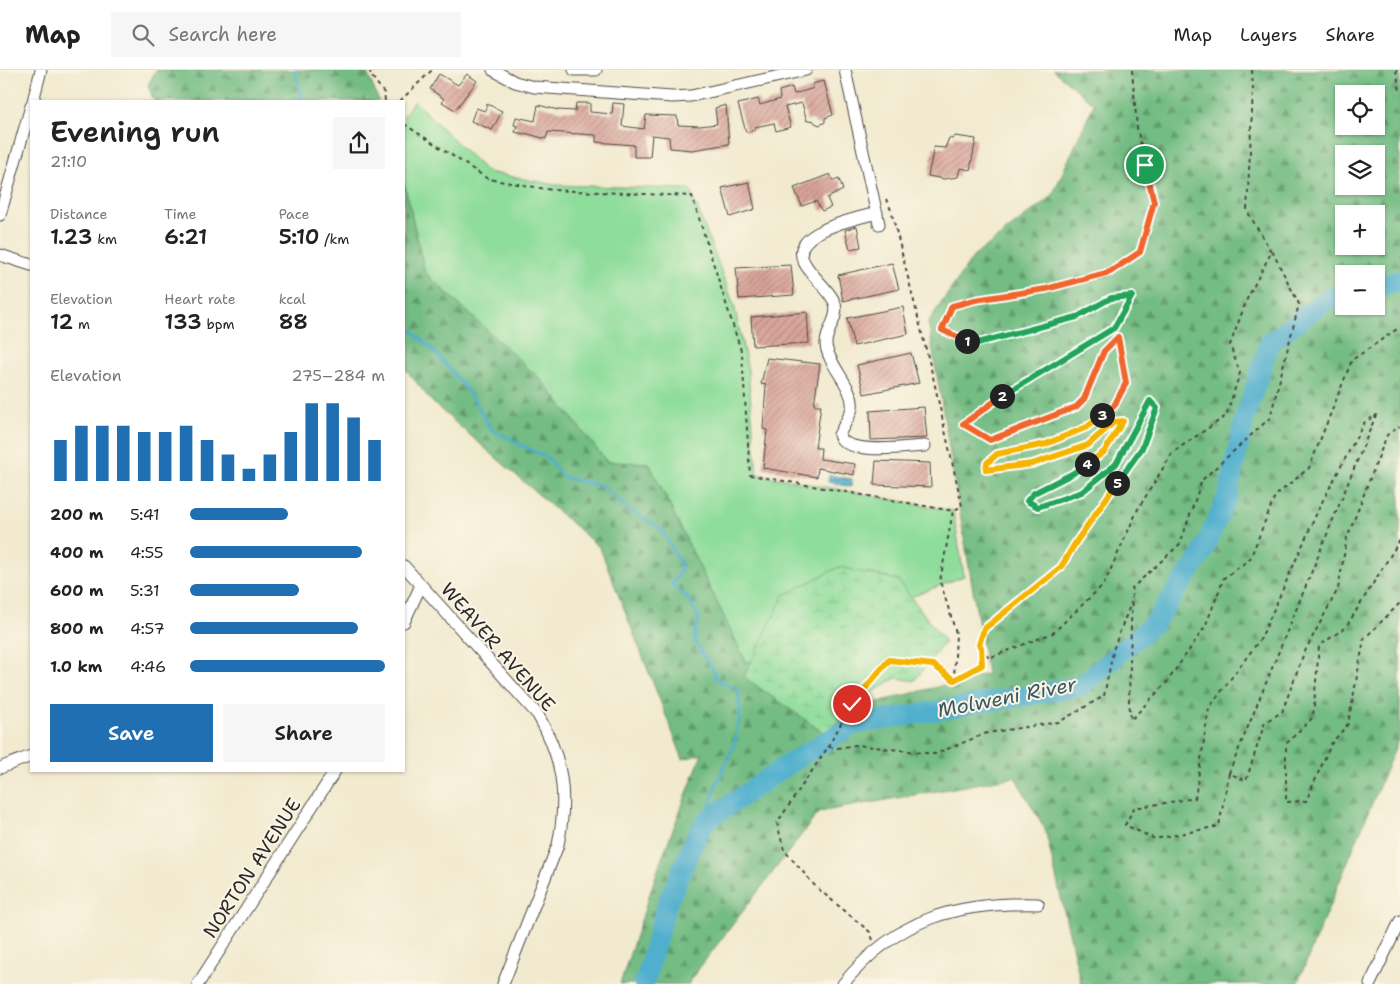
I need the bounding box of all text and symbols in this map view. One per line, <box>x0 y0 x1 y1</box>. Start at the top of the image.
search box <box>111 12 461 57</box>
text: Map <box>25 19 81 51</box>
icon: search <box>129 21 157 49</box>
text: Search here <box>169 22 277 47</box>
text: Map <box>1174 23 1212 47</box>
text: Layers <box>1240 23 1297 47</box>
text: Share <box>1325 23 1375 47</box>
map controls <box>1335 85 1385 315</box>
button: locate <box>1335 85 1385 135</box>
text: Evening run <box>50 113 220 151</box>
button: share <box>333 117 385 169</box>
pin <box>1124 144 1166 186</box>
button: layers <box>1335 145 1385 195</box>
text: 21:10 <box>50 151 87 172</box>
icon: arrive <box>1131 151 1159 179</box>
text: Distance <box>50 205 107 223</box>
text: Time <box>164 205 196 223</box>
text: Pace <box>279 205 309 223</box>
button: + <box>1335 205 1385 255</box>
text: 1.23 <box>50 223 92 251</box>
text: 6:21 <box>164 223 207 251</box>
text: 5:10 <box>279 223 320 251</box>
text: km <box>92 230 117 248</box>
text: /km <box>320 230 349 248</box>
button: − <box>1335 265 1385 315</box>
text: Elevation <box>50 290 113 308</box>
text: Heart rate <box>164 290 236 308</box>
text: kcal <box>279 290 306 308</box>
text: 12 <box>50 308 73 336</box>
text: 133 <box>164 308 202 336</box>
text: 88 <box>279 308 308 336</box>
text: m <box>73 315 90 333</box>
text: bpm <box>202 315 235 333</box>
pin: 1 <box>954 328 980 354</box>
text: 1 <box>964 332 971 350</box>
text: Elevation <box>50 365 122 386</box>
text: 275–284 m <box>292 365 385 386</box>
pin: 2 <box>990 384 1014 408</box>
text: 2 <box>998 387 1007 405</box>
pin: 3 <box>1090 402 1114 428</box>
text: 3 <box>1098 406 1107 424</box>
pin: 4 <box>1074 452 1100 476</box>
text: 4 <box>1083 455 1092 473</box>
pin: 5 <box>1104 470 1130 496</box>
text: 5 <box>1113 474 1122 492</box>
text: 200 m <box>50 504 103 525</box>
text: 5:41 <box>130 504 160 525</box>
text: 400 m <box>50 542 104 563</box>
text: 4:55 <box>130 542 164 563</box>
street label: WEAVER AVENUE <box>435 577 561 717</box>
text: 600 m <box>50 580 104 601</box>
text: 5:31 <box>130 580 160 601</box>
text: 800 m <box>50 618 104 639</box>
text: 4:57 <box>130 618 165 639</box>
text: 1.0 km <box>50 656 102 677</box>
text: 4:46 <box>130 656 166 677</box>
water label: Molweni River <box>935 671 1079 723</box>
pin <box>831 683 873 725</box>
icon: check <box>838 690 866 718</box>
button: Save <box>50 704 213 762</box>
button: Share <box>223 704 385 762</box>
street label: NORTON AVENUE <box>197 793 307 943</box>

